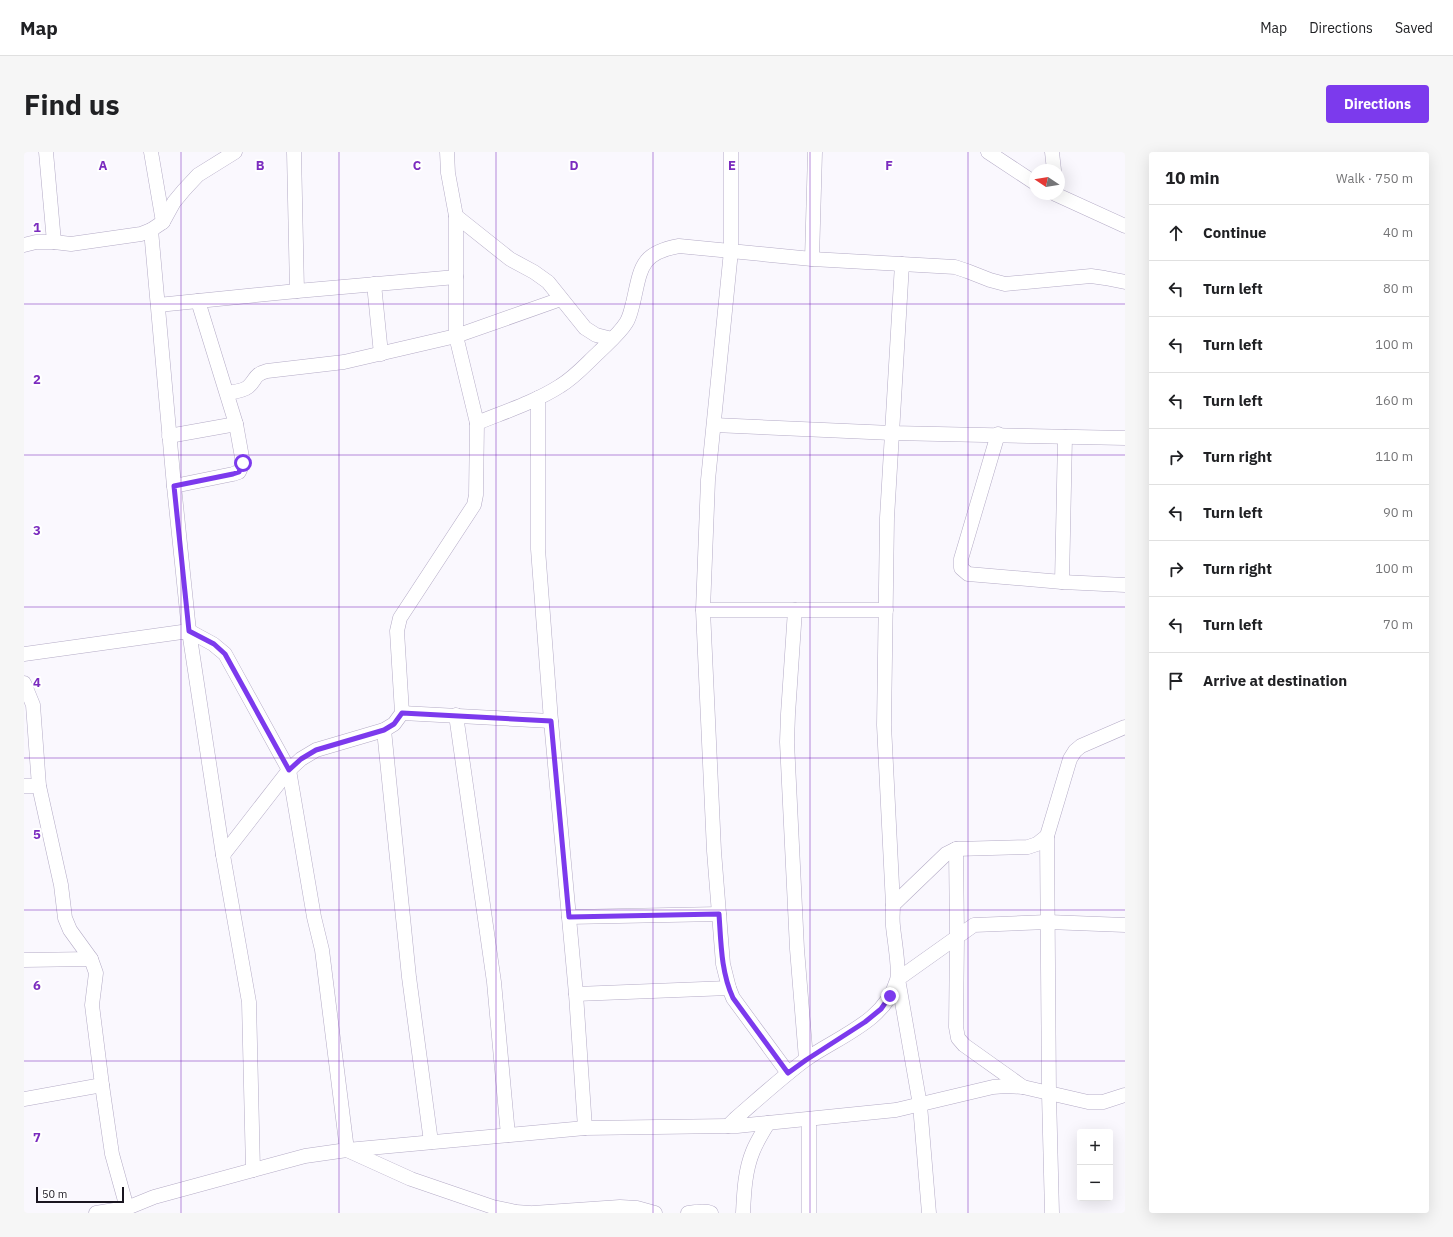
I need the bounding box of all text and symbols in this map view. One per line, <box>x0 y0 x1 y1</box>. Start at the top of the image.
text: Map <box>20 16 58 40</box>
text: Map <box>1260 19 1287 37</box>
text: Directions <box>1309 19 1373 37</box>
text: Saved <box>1395 19 1433 37</box>
button: Directions <box>1326 85 1429 123</box>
text: Find us <box>24 86 120 123</box>
text: A <box>99 157 108 174</box>
text: B <box>256 157 265 174</box>
text: C <box>413 157 422 174</box>
text: D <box>569 157 579 174</box>
text: E <box>728 157 736 174</box>
text: F <box>885 157 893 174</box>
north arrow <box>1029 164 1065 200</box>
text: 10 min <box>1165 167 1220 189</box>
text: Walk · 750 m <box>1336 170 1413 187</box>
text: 1 <box>33 219 41 236</box>
icon: ahead <box>1165 222 1187 244</box>
text: Continue <box>1203 223 1267 242</box>
text: 40 m <box>1383 224 1413 241</box>
icon: left <box>1165 278 1187 300</box>
text: Turn left <box>1203 279 1263 298</box>
text: 80 m <box>1383 280 1413 297</box>
icon: left <box>1165 334 1187 356</box>
text: Turn left <box>1203 335 1263 354</box>
text: 100 m <box>1375 336 1413 353</box>
text: 2 <box>33 371 41 388</box>
icon: left <box>1165 390 1187 412</box>
text: Turn left <box>1203 391 1263 410</box>
text: 160 m <box>1375 392 1413 409</box>
icon: right <box>1165 446 1187 468</box>
text: Turn right <box>1203 447 1272 466</box>
text: 110 m <box>1375 448 1413 465</box>
route start <box>234 454 252 472</box>
icon: left <box>1165 502 1187 524</box>
text: Turn left <box>1203 503 1263 522</box>
text: 90 m <box>1383 504 1413 521</box>
text: 3 <box>33 522 41 539</box>
icon: right <box>1165 558 1187 580</box>
text: Turn right <box>1203 559 1272 578</box>
text: 100 m <box>1375 560 1413 577</box>
icon: left <box>1165 614 1187 636</box>
text: Turn left <box>1203 615 1263 634</box>
text: 70 m <box>1383 616 1413 633</box>
icon: arrive <box>1165 670 1187 692</box>
text: Arrive at destination <box>1203 671 1347 690</box>
text: 4 <box>33 674 41 691</box>
text: 5 <box>33 826 41 843</box>
text: 6 <box>33 977 41 994</box>
route end <box>881 987 899 1005</box>
text: 7 <box>33 1129 41 1146</box>
map controls <box>1077 1129 1113 1201</box>
button: + <box>1077 1129 1113 1165</box>
button: − <box>1077 1165 1113 1201</box>
scale bar <box>36 1185 124 1204</box>
text: 50 m <box>42 1187 67 1201</box>

